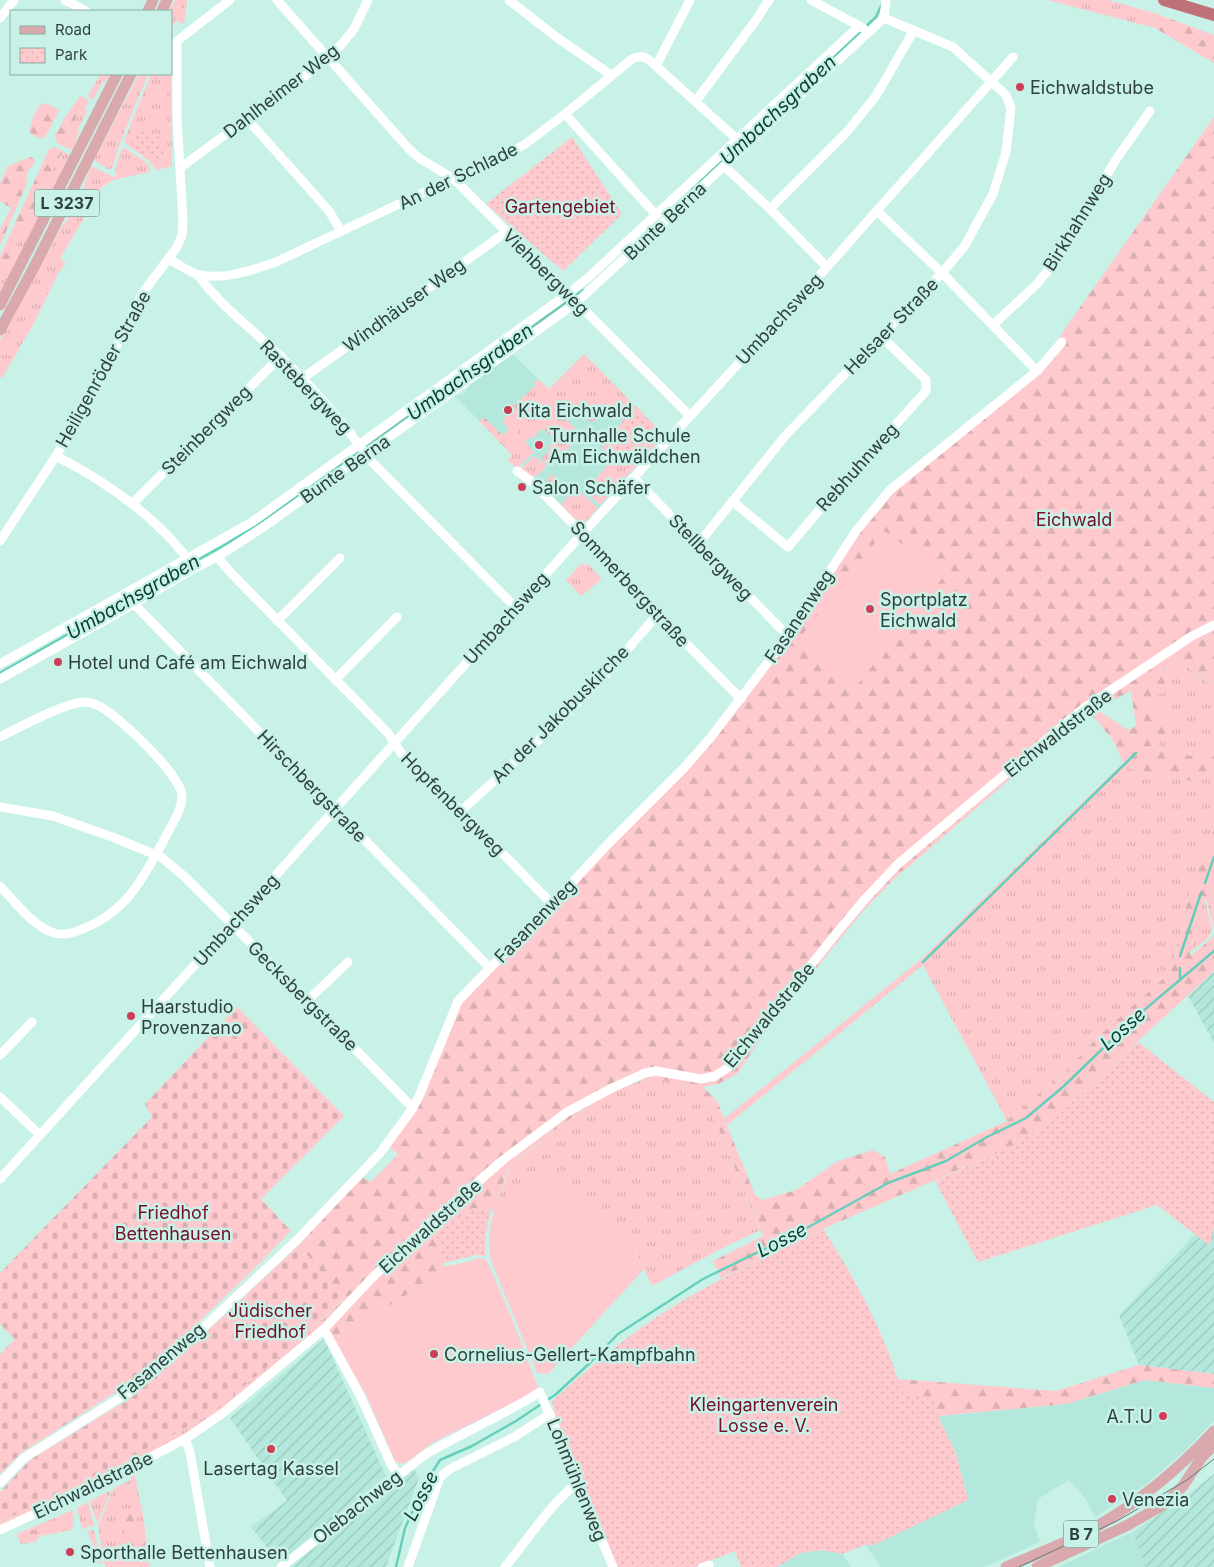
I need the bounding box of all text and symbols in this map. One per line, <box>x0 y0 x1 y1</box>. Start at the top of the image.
legend <box>10 10 172 75</box>
text: Road <box>55 20 91 39</box>
street label: Dahlheimer Weg <box>219 40 343 142</box>
text: Park <box>55 45 88 64</box>
water label: Umbachsgraben <box>715 50 841 170</box>
place label: Eichwaldstube <box>1030 77 1154 98</box>
marker: Eichwaldstube <box>1014 81 1026 93</box>
street label: An der Schlade <box>395 138 521 214</box>
street label: Birkhahnweg <box>1039 169 1115 275</box>
street label: Bunte Berna <box>620 178 710 264</box>
road number: L 3237 <box>34 190 100 217</box>
park label: Gartengebiet <box>505 196 615 217</box>
street label: Viehbergweg <box>499 225 593 319</box>
street label: Windhäuser Weg <box>339 254 469 356</box>
street label: Umbachsweg <box>731 269 827 369</box>
street label: Helsaer Straße <box>840 273 942 379</box>
street label: Heiligenröder Straße <box>51 287 155 451</box>
water label: Umbachsgraben <box>402 319 538 425</box>
street label: Rastebergweg <box>256 336 356 438</box>
street label: Steinbergweg <box>157 381 255 479</box>
place label: Kita Eichwald <box>518 400 632 421</box>
marker: Kita Eichwald <box>502 404 514 416</box>
street label: Rebhuhnweg <box>812 419 902 515</box>
place label: Turnhalle Schule Am Eichwäldchen <box>549 425 701 467</box>
street label: Bunte Berna <box>296 430 394 508</box>
marker: Turnhalle Schule Am Eichwäldchen <box>533 439 545 451</box>
place label: Salon Schäfer <box>532 477 651 498</box>
marker: Salon Schäfer <box>516 481 528 493</box>
park label: Eichwald <box>1036 509 1112 530</box>
street label: Stellbergweg <box>665 510 757 604</box>
street label: Sommerbergstraße <box>566 517 694 651</box>
water label: Umbachsgraben <box>62 549 204 645</box>
street label: Fasanenweg <box>760 566 838 666</box>
street label: Umbachsweg <box>459 568 553 668</box>
place label: Sportplatz Eichwald <box>880 589 968 631</box>
marker: Sportplatz Eichwald <box>864 603 876 615</box>
street label: An der Jakobuskirche <box>487 641 633 787</box>
place label: Hotel und Café am Eichwald <box>68 652 307 673</box>
marker: Hotel und Café am Eichwald <box>52 656 64 668</box>
street label: Eichwaldstraße <box>1000 685 1116 781</box>
street label: Hirschbergstraße <box>253 726 371 846</box>
street label: Hopfenbergweg <box>397 748 509 860</box>
street label: Umbachsweg <box>189 870 283 970</box>
street label: Fasanenweg <box>490 875 580 967</box>
street label: Gecksbergstraße <box>244 937 362 1055</box>
street label: Eichwaldstraße <box>719 958 819 1072</box>
place label: Haarstudio Provenzano <box>141 996 242 1038</box>
water label: Losse <box>1096 1003 1150 1055</box>
marker: Haarstudio Provenzano <box>125 1010 137 1022</box>
street label: Eichwaldstraße <box>375 1175 485 1277</box>
park label: Friedhof Bettenhausen <box>115 1202 231 1244</box>
water label: Losse <box>753 1218 811 1262</box>
park label: Jüdischer Friedhof <box>228 1300 312 1342</box>
street label: Fasanenweg <box>113 1318 209 1404</box>
place label: Cornelius-Gellert-Kampfbahn <box>444 1344 696 1365</box>
marker: Cornelius-Gellert-Kampfbahn <box>428 1348 440 1360</box>
park label: Kleingartenverein Losse e. V. <box>690 1394 838 1436</box>
place label: A.T.U <box>1106 1406 1153 1427</box>
marker: A.T.U <box>1157 1410 1169 1422</box>
street label: Lohmühlenweg <box>543 1416 611 1544</box>
marker: Lasertag Kassel <box>265 1443 277 1455</box>
street label: Eichwaldstraße <box>30 1447 156 1523</box>
place label: Lasertag Kassel <box>203 1458 339 1479</box>
street label: Olebachweg <box>308 1466 406 1548</box>
water label: Losse <box>399 1467 443 1525</box>
place label: Venezia <box>1122 1489 1189 1510</box>
marker: Venezia <box>1106 1493 1118 1505</box>
road number: B 7 <box>1064 1520 1098 1548</box>
place label: Sporthalle Bettenhausen <box>80 1542 288 1563</box>
marker: Sporthalle Bettenhausen <box>64 1546 76 1558</box>

